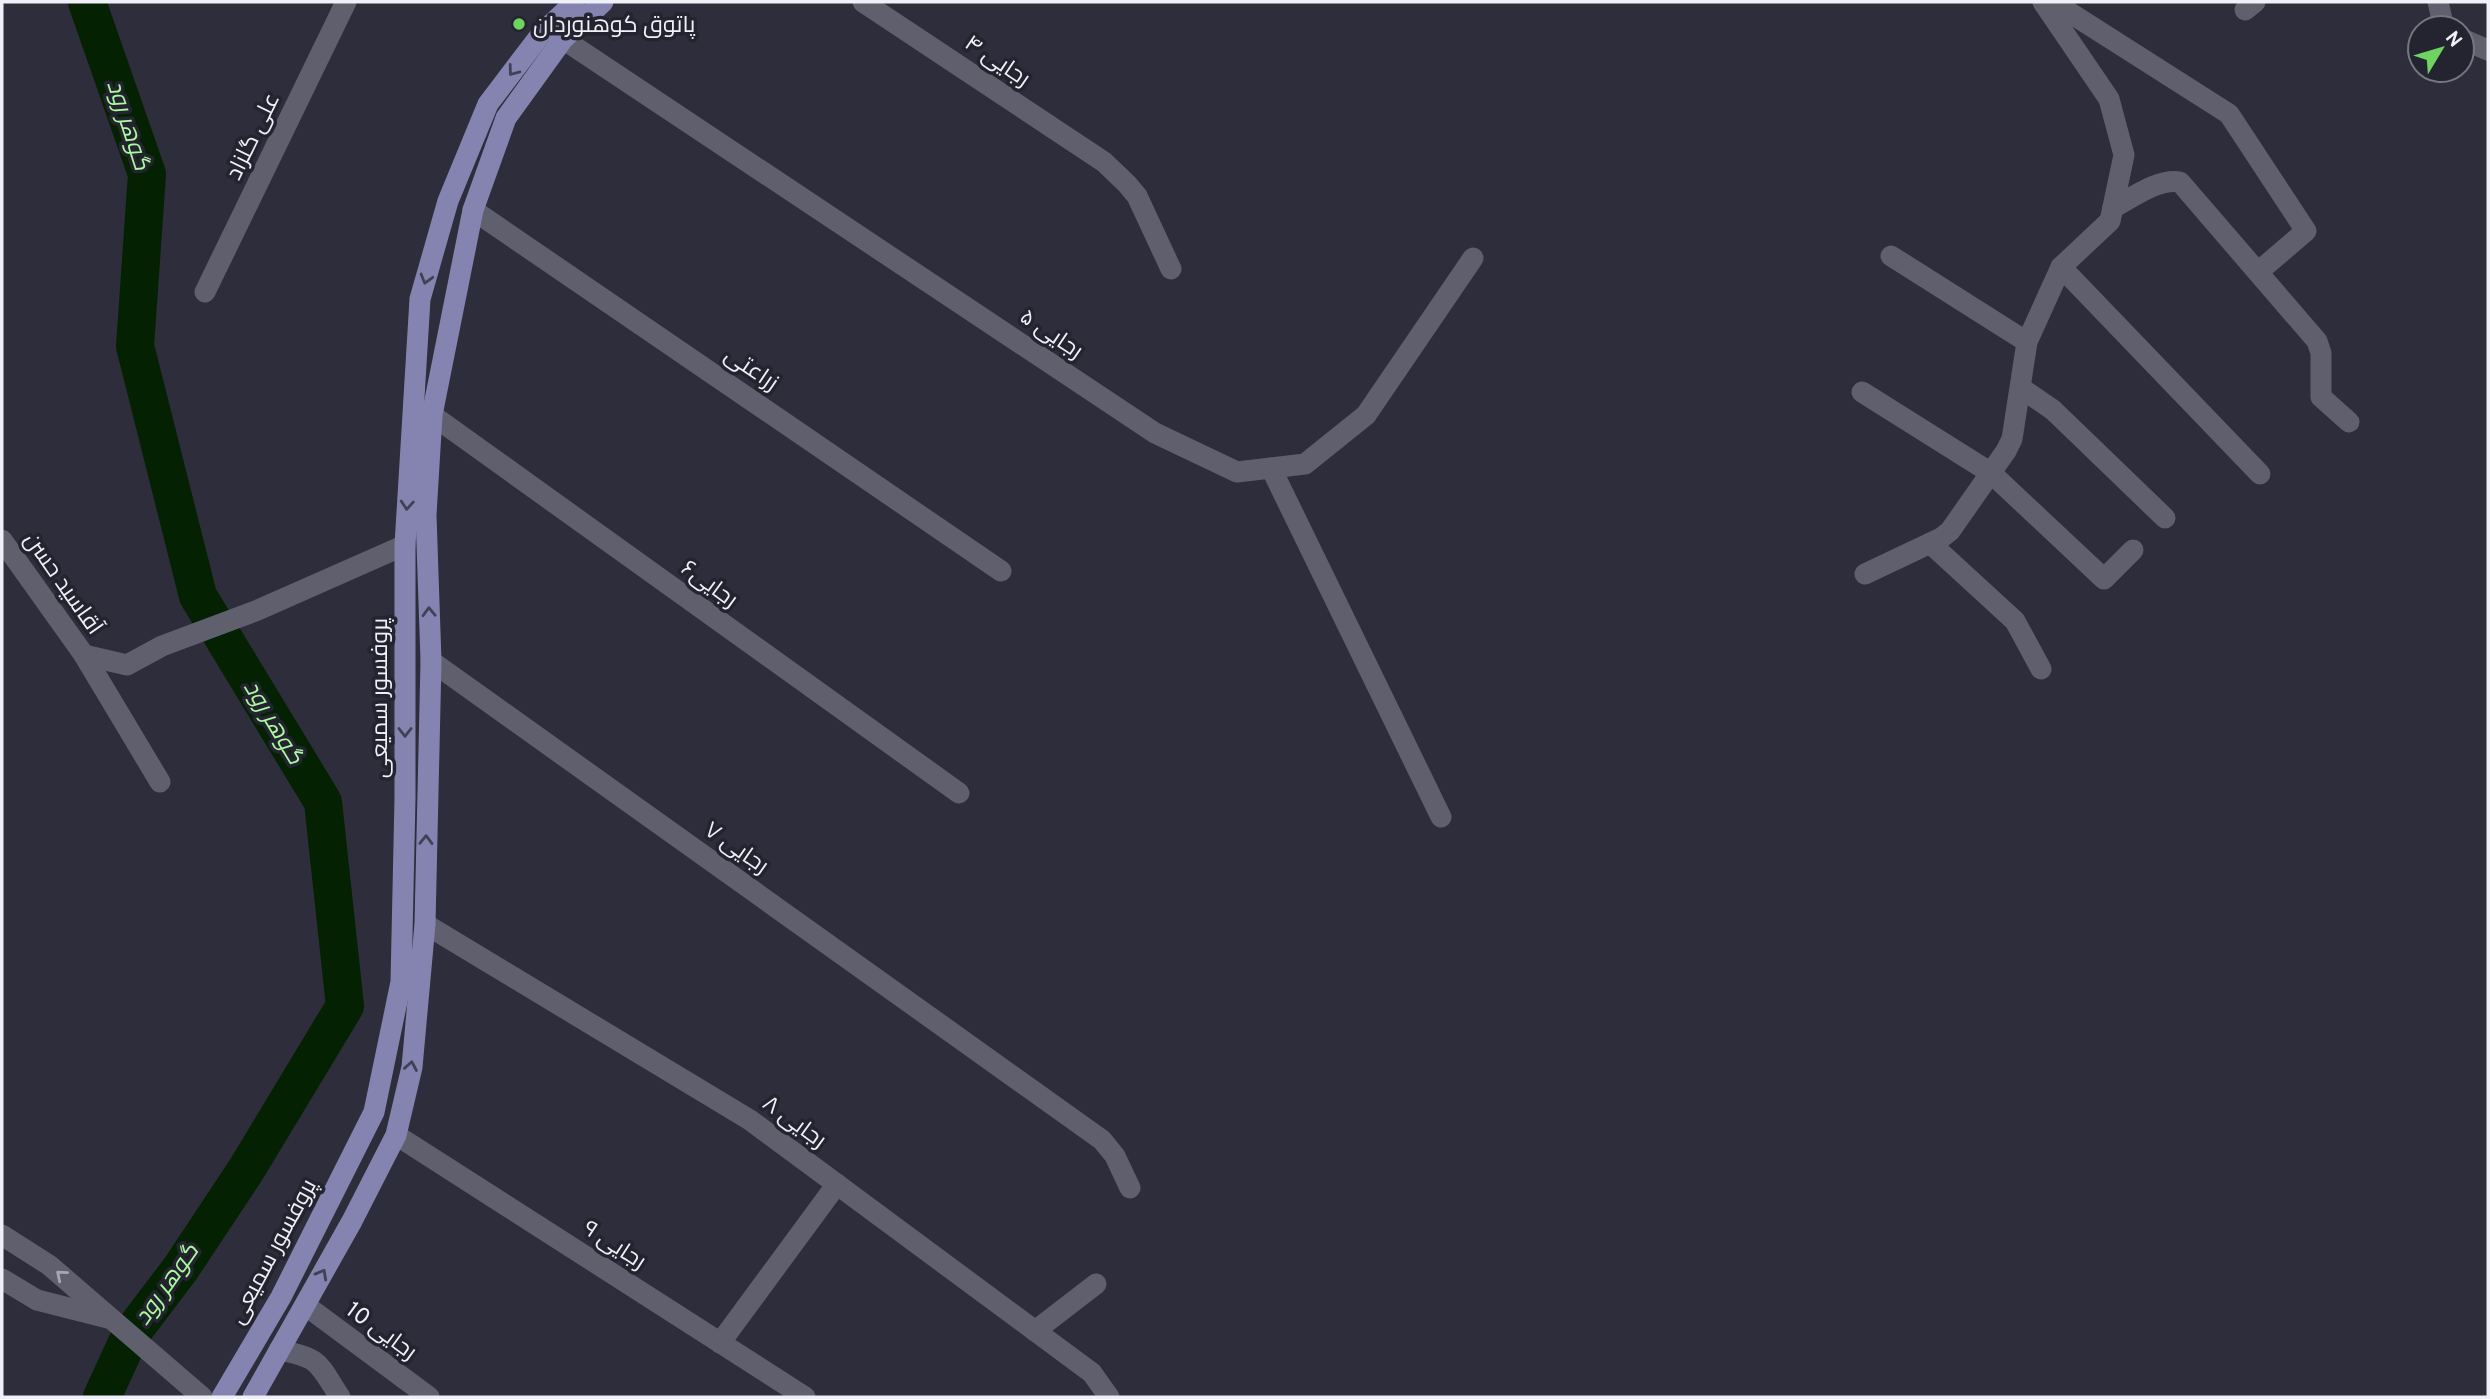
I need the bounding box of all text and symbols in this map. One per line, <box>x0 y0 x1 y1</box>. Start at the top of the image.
place label: پاتوق کوهنوردان <box>533 12 695 41</box>
north arrow <box>2406 14 2476 84</box>
marker: پاتوق کوهنوردان <box>511 16 527 32</box>
text: N <box>2439 27 2466 53</box>
street label: رجایی ۴ <box>958 30 1035 94</box>
one-way arrow <box>509 63 522 75</box>
water label: گوهر رود <box>98 77 156 175</box>
street label: علی گلزاد <box>221 89 288 185</box>
one-way arrow <box>419 272 434 284</box>
street label: رجایی ۵ <box>1013 303 1088 367</box>
street label: زراعتی <box>718 342 783 399</box>
one-way arrow <box>400 500 415 511</box>
street label: آقاسید حسن <box>16 528 108 641</box>
street label: رجایی۶ <box>674 555 743 615</box>
one-way arrow <box>422 606 437 617</box>
street label: پروفسور سمیعی <box>367 618 396 778</box>
water label: گوهر رود <box>236 676 309 771</box>
one-way arrow <box>397 728 413 738</box>
street label: رجایی ۷ <box>698 817 773 882</box>
one-way arrow <box>418 834 434 844</box>
one-way arrow <box>403 1060 418 1072</box>
street label: رجایی ۸ <box>756 1090 831 1156</box>
street label: پروفسور سمیعی <box>224 1175 325 1330</box>
street label: رجایی ۹ <box>577 1215 651 1277</box>
water label: گوهر رود <box>129 1238 207 1332</box>
one-way arrow <box>314 1269 327 1281</box>
one-way arrow <box>56 1271 69 1283</box>
street label: رجایی 10 <box>339 1297 422 1368</box>

